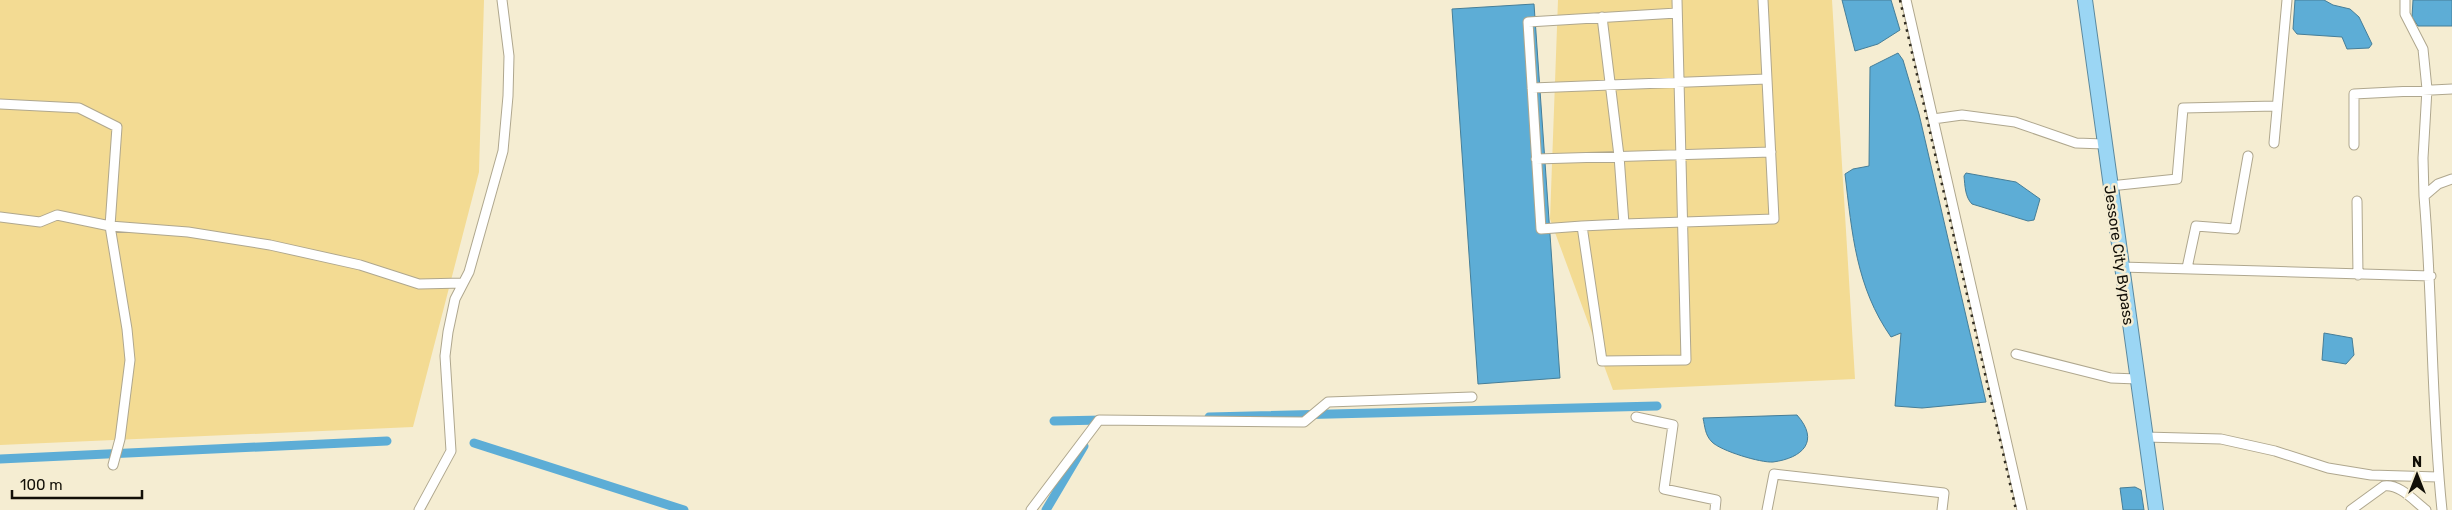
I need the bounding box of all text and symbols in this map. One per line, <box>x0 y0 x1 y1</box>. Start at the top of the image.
street label: Jessore City Bypass <box>2100 184 2138 327</box>
north arrow <box>2392 450 2442 500</box>
text: N <box>2412 454 2422 471</box>
scale bar <box>12 468 142 500</box>
text: 100 m <box>20 476 62 494</box>

